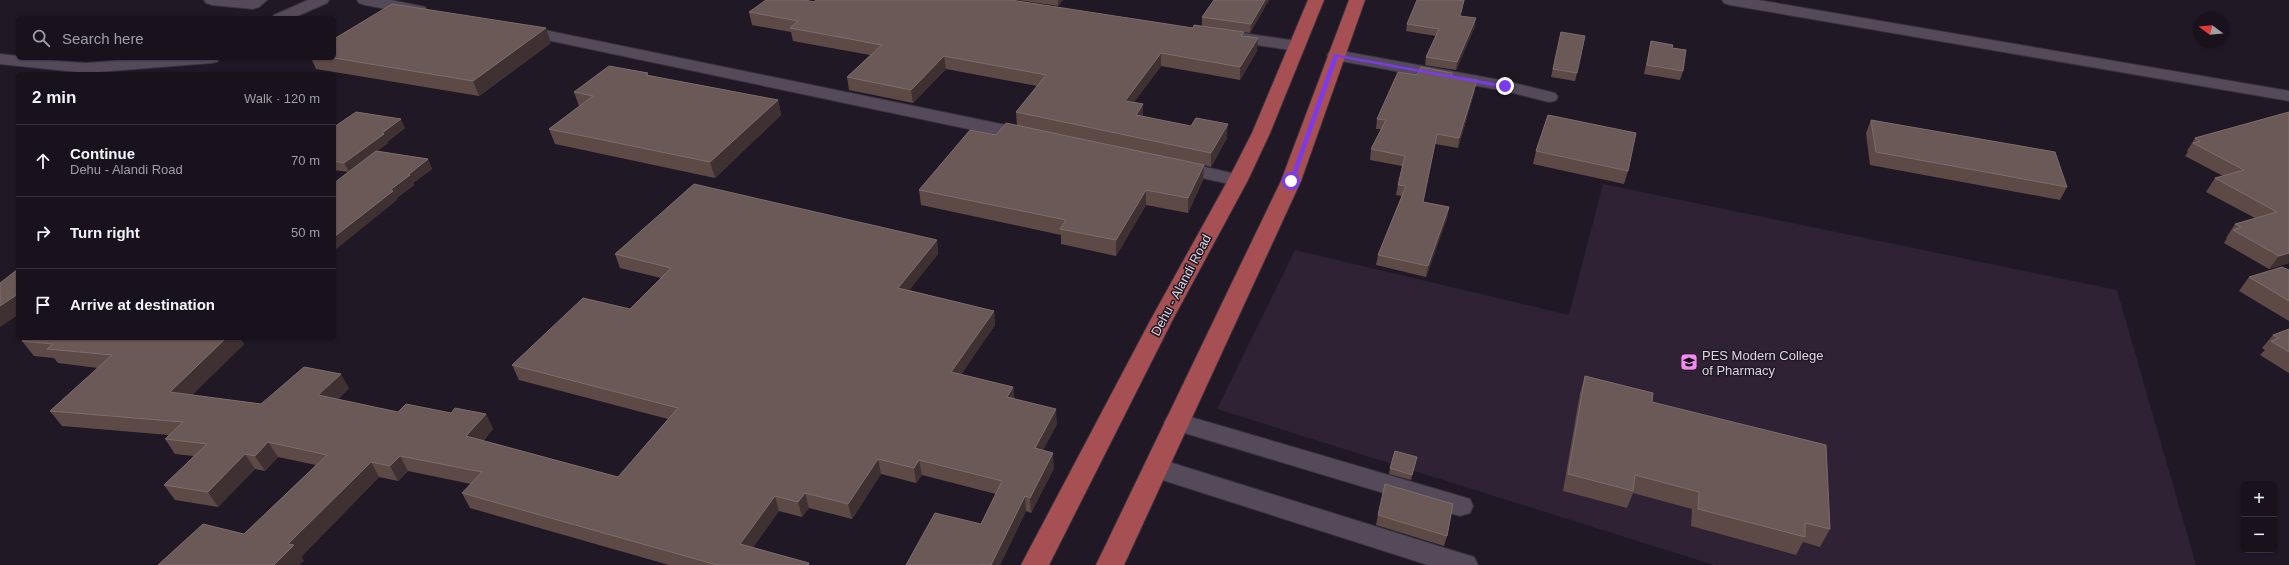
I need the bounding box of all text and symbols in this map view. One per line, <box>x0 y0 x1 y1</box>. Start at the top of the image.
north arrow <box>2193 12 2229 48</box>
search box <box>16 16 336 60</box>
icon: search <box>30 27 52 49</box>
text: Search here <box>62 30 144 47</box>
route end <box>1496 77 1514 95</box>
text: 2 min <box>32 88 76 107</box>
text: Walk · 120 m <box>244 91 320 106</box>
text: Continue <box>70 145 135 162</box>
icon: ahead <box>32 150 54 172</box>
text: 70 m <box>291 153 320 168</box>
text: Dehu - Alandi Road <box>70 162 183 177</box>
route start <box>1282 172 1300 190</box>
icon: right <box>32 222 54 244</box>
text: Turn right <box>70 224 140 241</box>
text: 50 m <box>291 225 320 240</box>
street label: Dehu - Alandi Road <box>1148 232 1214 338</box>
icon: arrive <box>32 294 54 316</box>
text: Arrive at destination <box>70 296 215 313</box>
place label: PES Modern College of Pharmacy <box>1702 348 1823 378</box>
school or university icon: PES Modern College of Pharmacy <box>1679 352 1699 372</box>
map controls <box>2241 481 2277 553</box>
button: + <box>2241 481 2277 517</box>
button: − <box>2241 517 2277 553</box>

